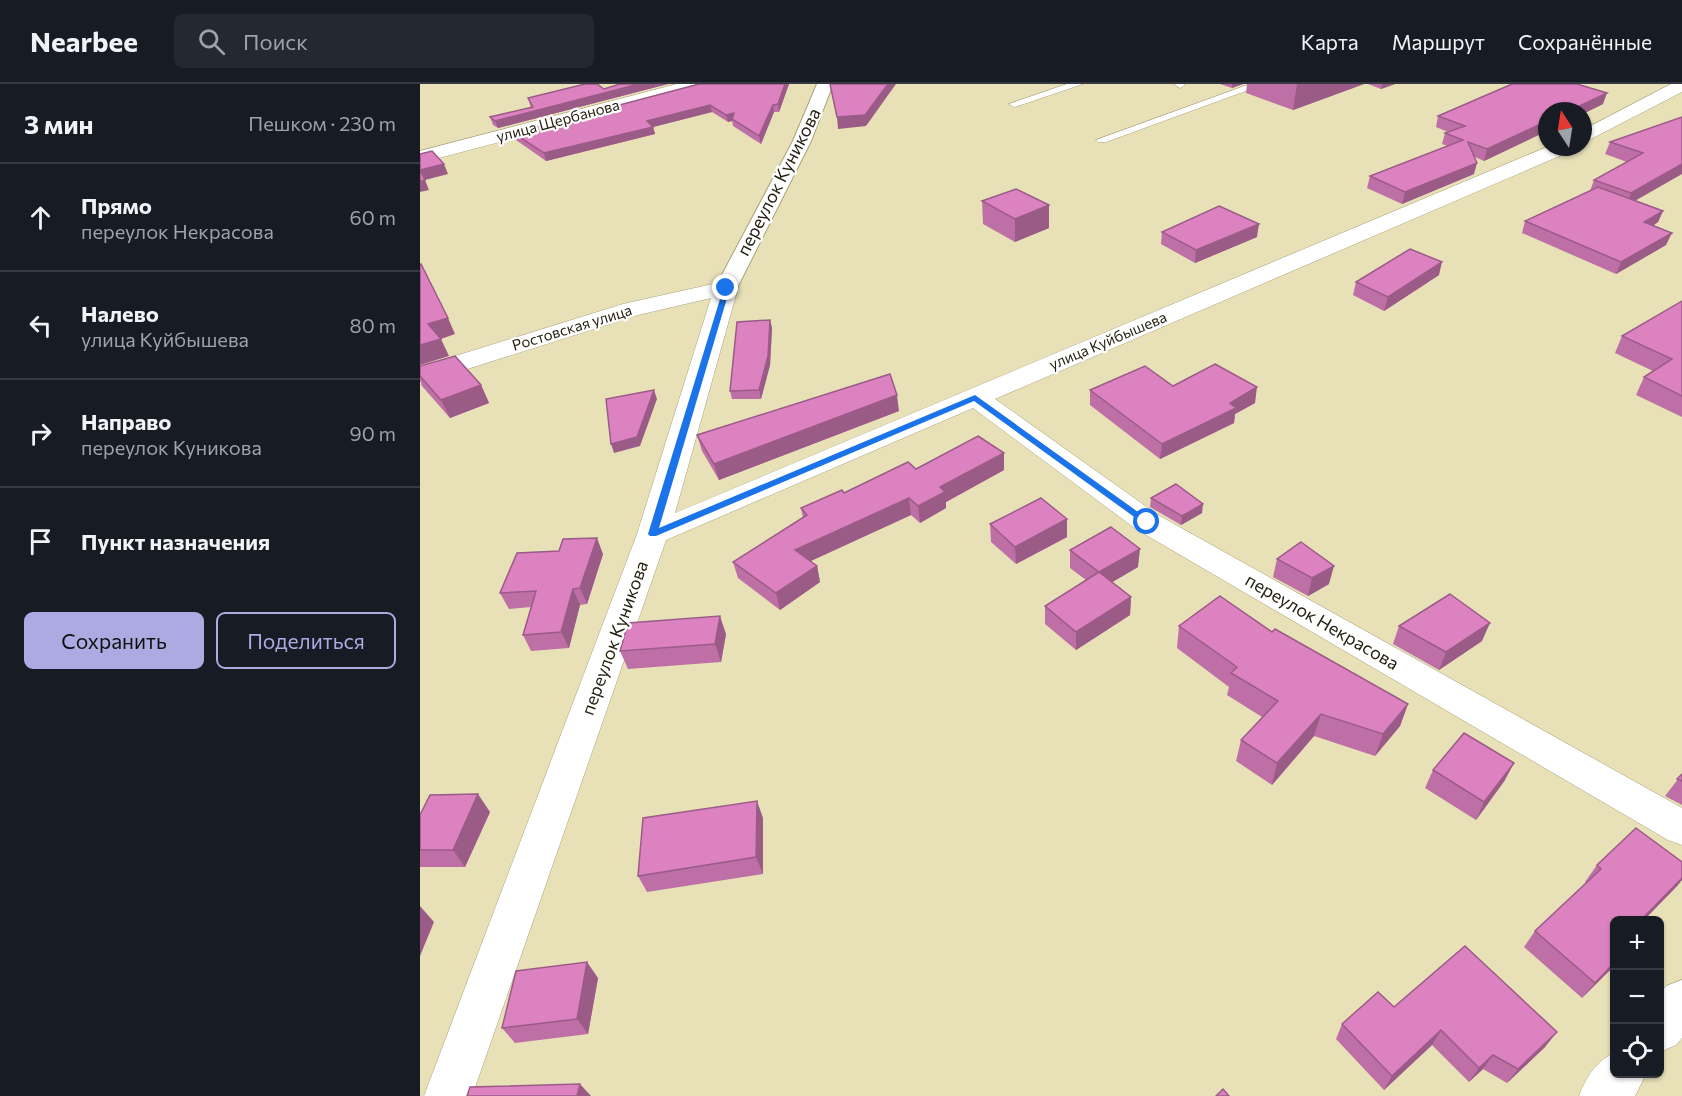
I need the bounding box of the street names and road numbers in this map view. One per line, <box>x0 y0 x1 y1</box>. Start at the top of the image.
street label: улица Щербанова <box>494 95 621 145</box>
street label: переулок Куникова <box>731 104 825 259</box>
street label: Ростовская улица <box>510 300 634 354</box>
street label: улица Куйбышева <box>1046 307 1169 373</box>
street label: переулок Куникова <box>576 557 652 718</box>
street label: переулок Некрасова <box>1242 568 1403 674</box>

